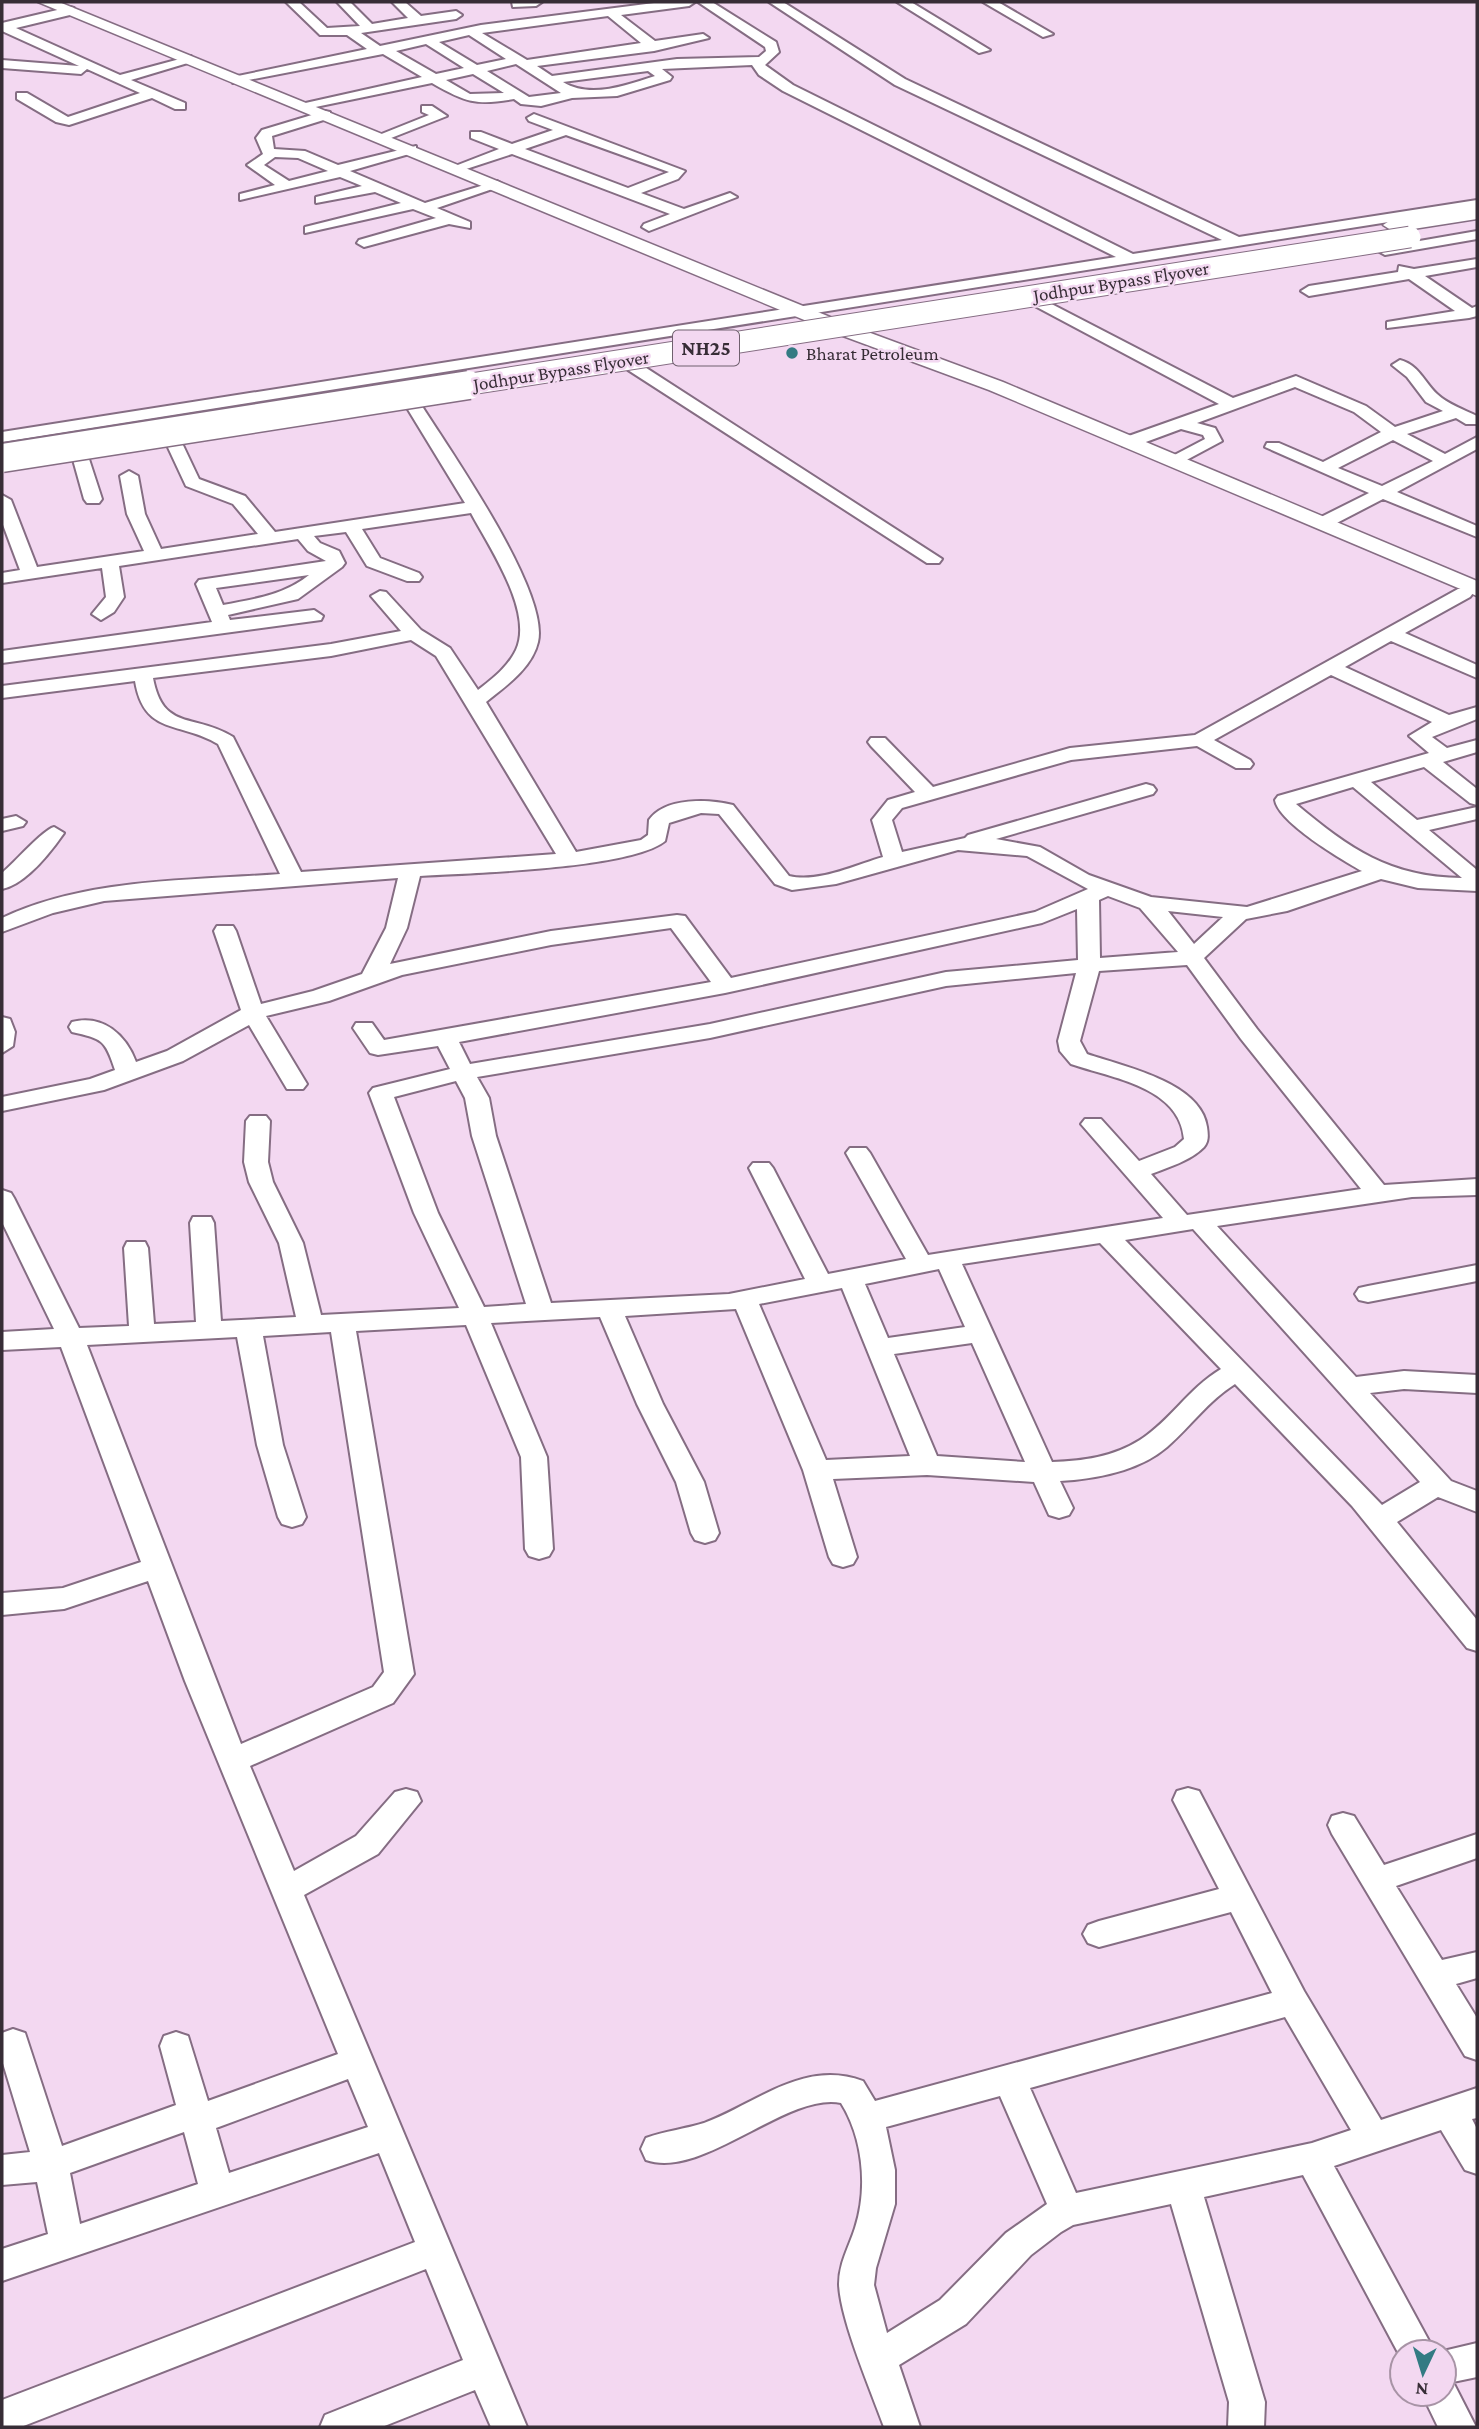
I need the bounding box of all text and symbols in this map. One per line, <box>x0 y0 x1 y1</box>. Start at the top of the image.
street label: Jodhpur Bypass Flyover <box>1030 257 1211 306</box>
road number: NH25 <box>673 330 739 366</box>
place label: Bharat Petroleum <box>806 343 939 364</box>
marker: Bharat Petroleum <box>784 345 800 361</box>
street label: Jodhpur Bypass Flyover <box>470 346 651 395</box>
north arrow <box>1388 2338 1458 2408</box>
text: N <box>1415 2379 1429 2400</box>

